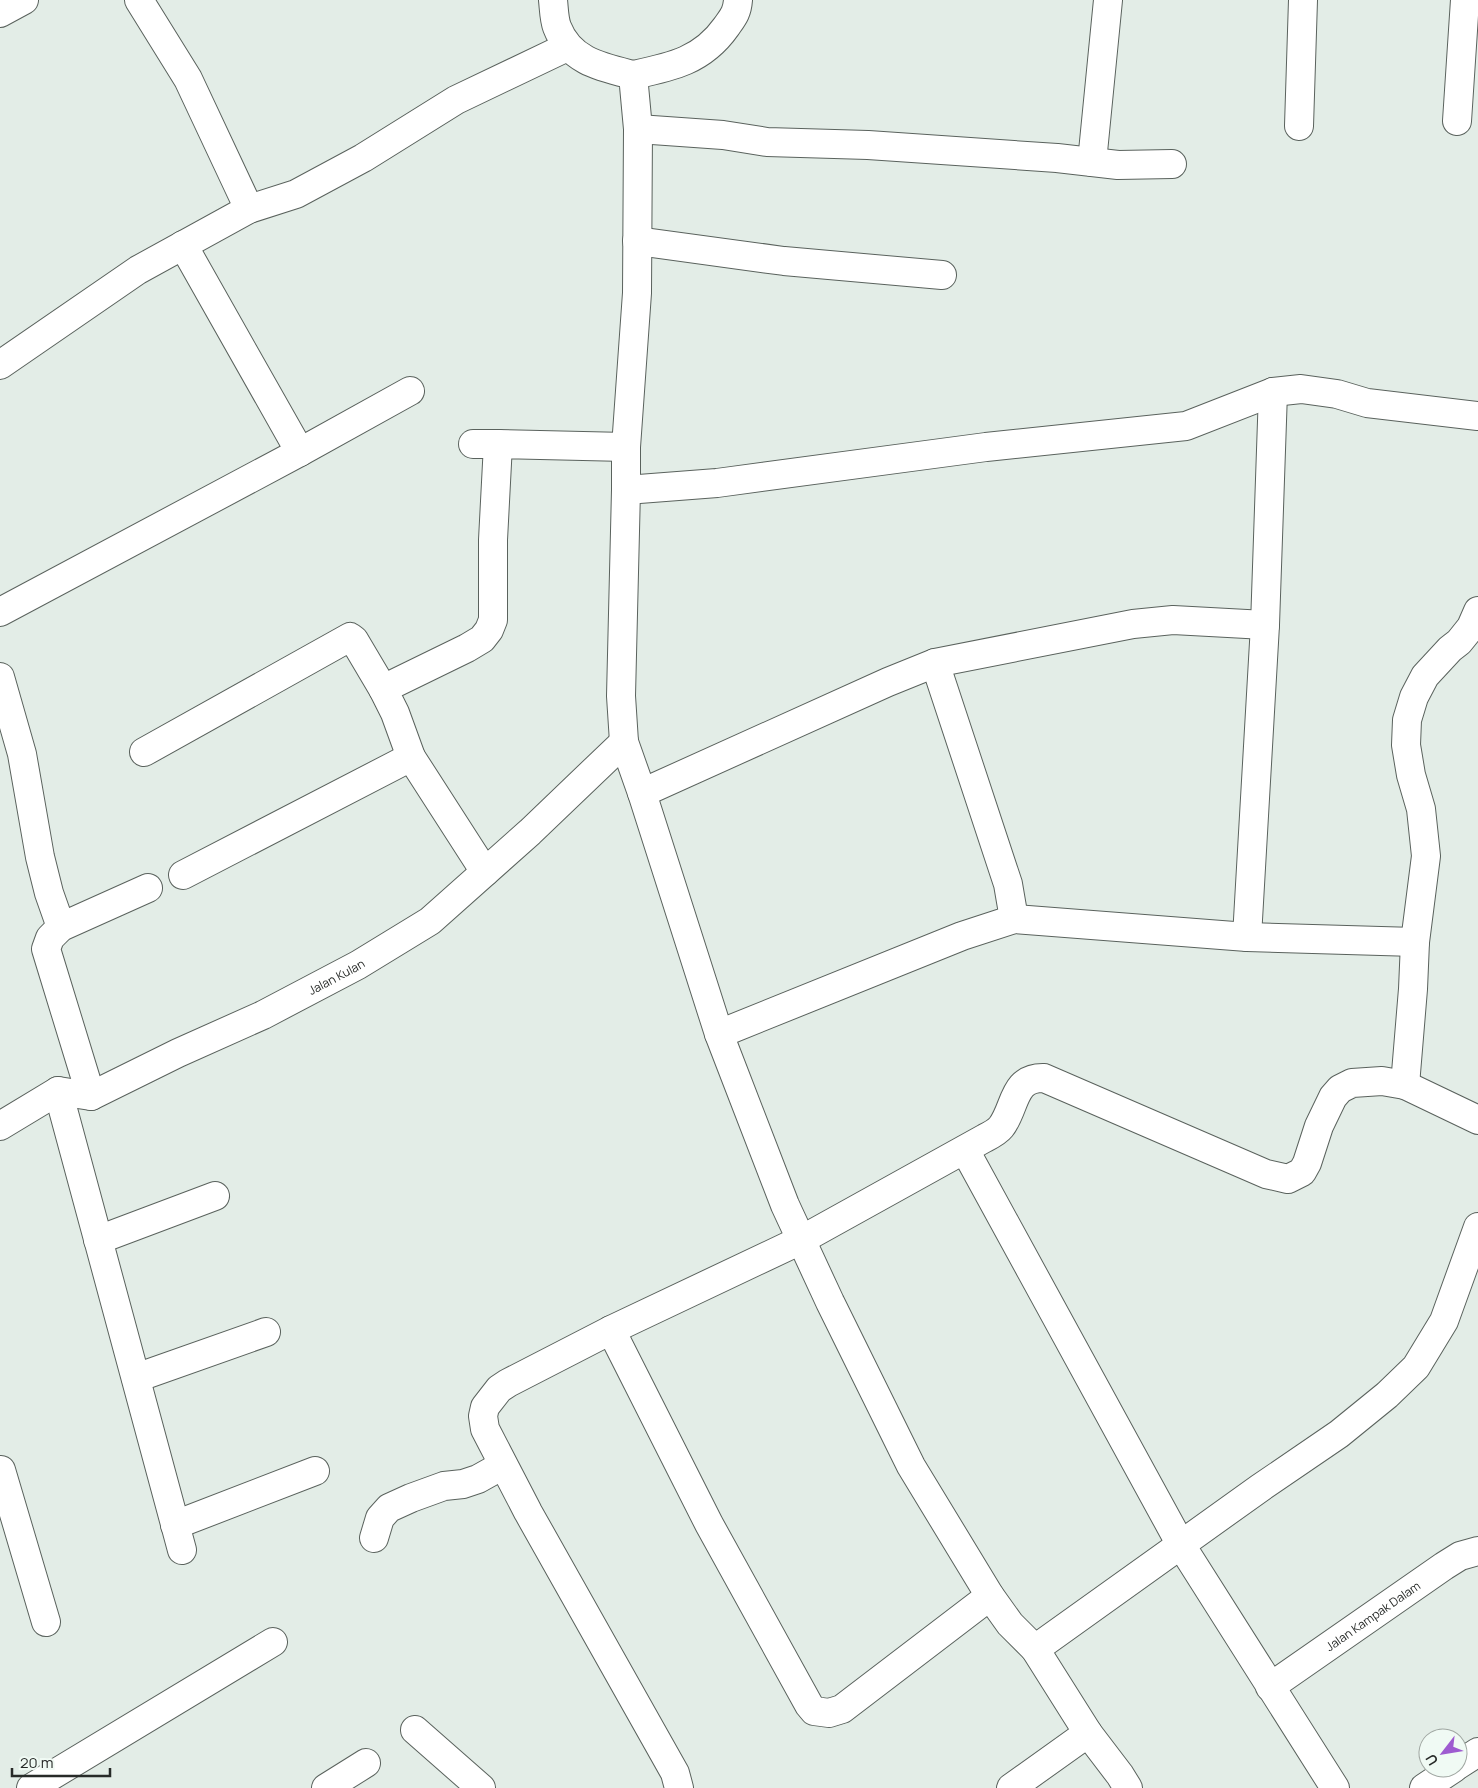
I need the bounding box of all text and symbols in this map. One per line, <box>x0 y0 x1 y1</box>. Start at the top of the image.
street label: Jalan Kulan <box>305 954 368 998</box>
street label: Jalan Kampak Dalam <box>1322 1577 1423 1655</box>
north arrow <box>1418 1728 1468 1778</box>
scale bar <box>12 1746 110 1778</box>
text: U <box>1421 1751 1442 1769</box>
text: 20 m <box>20 1752 53 1773</box>

